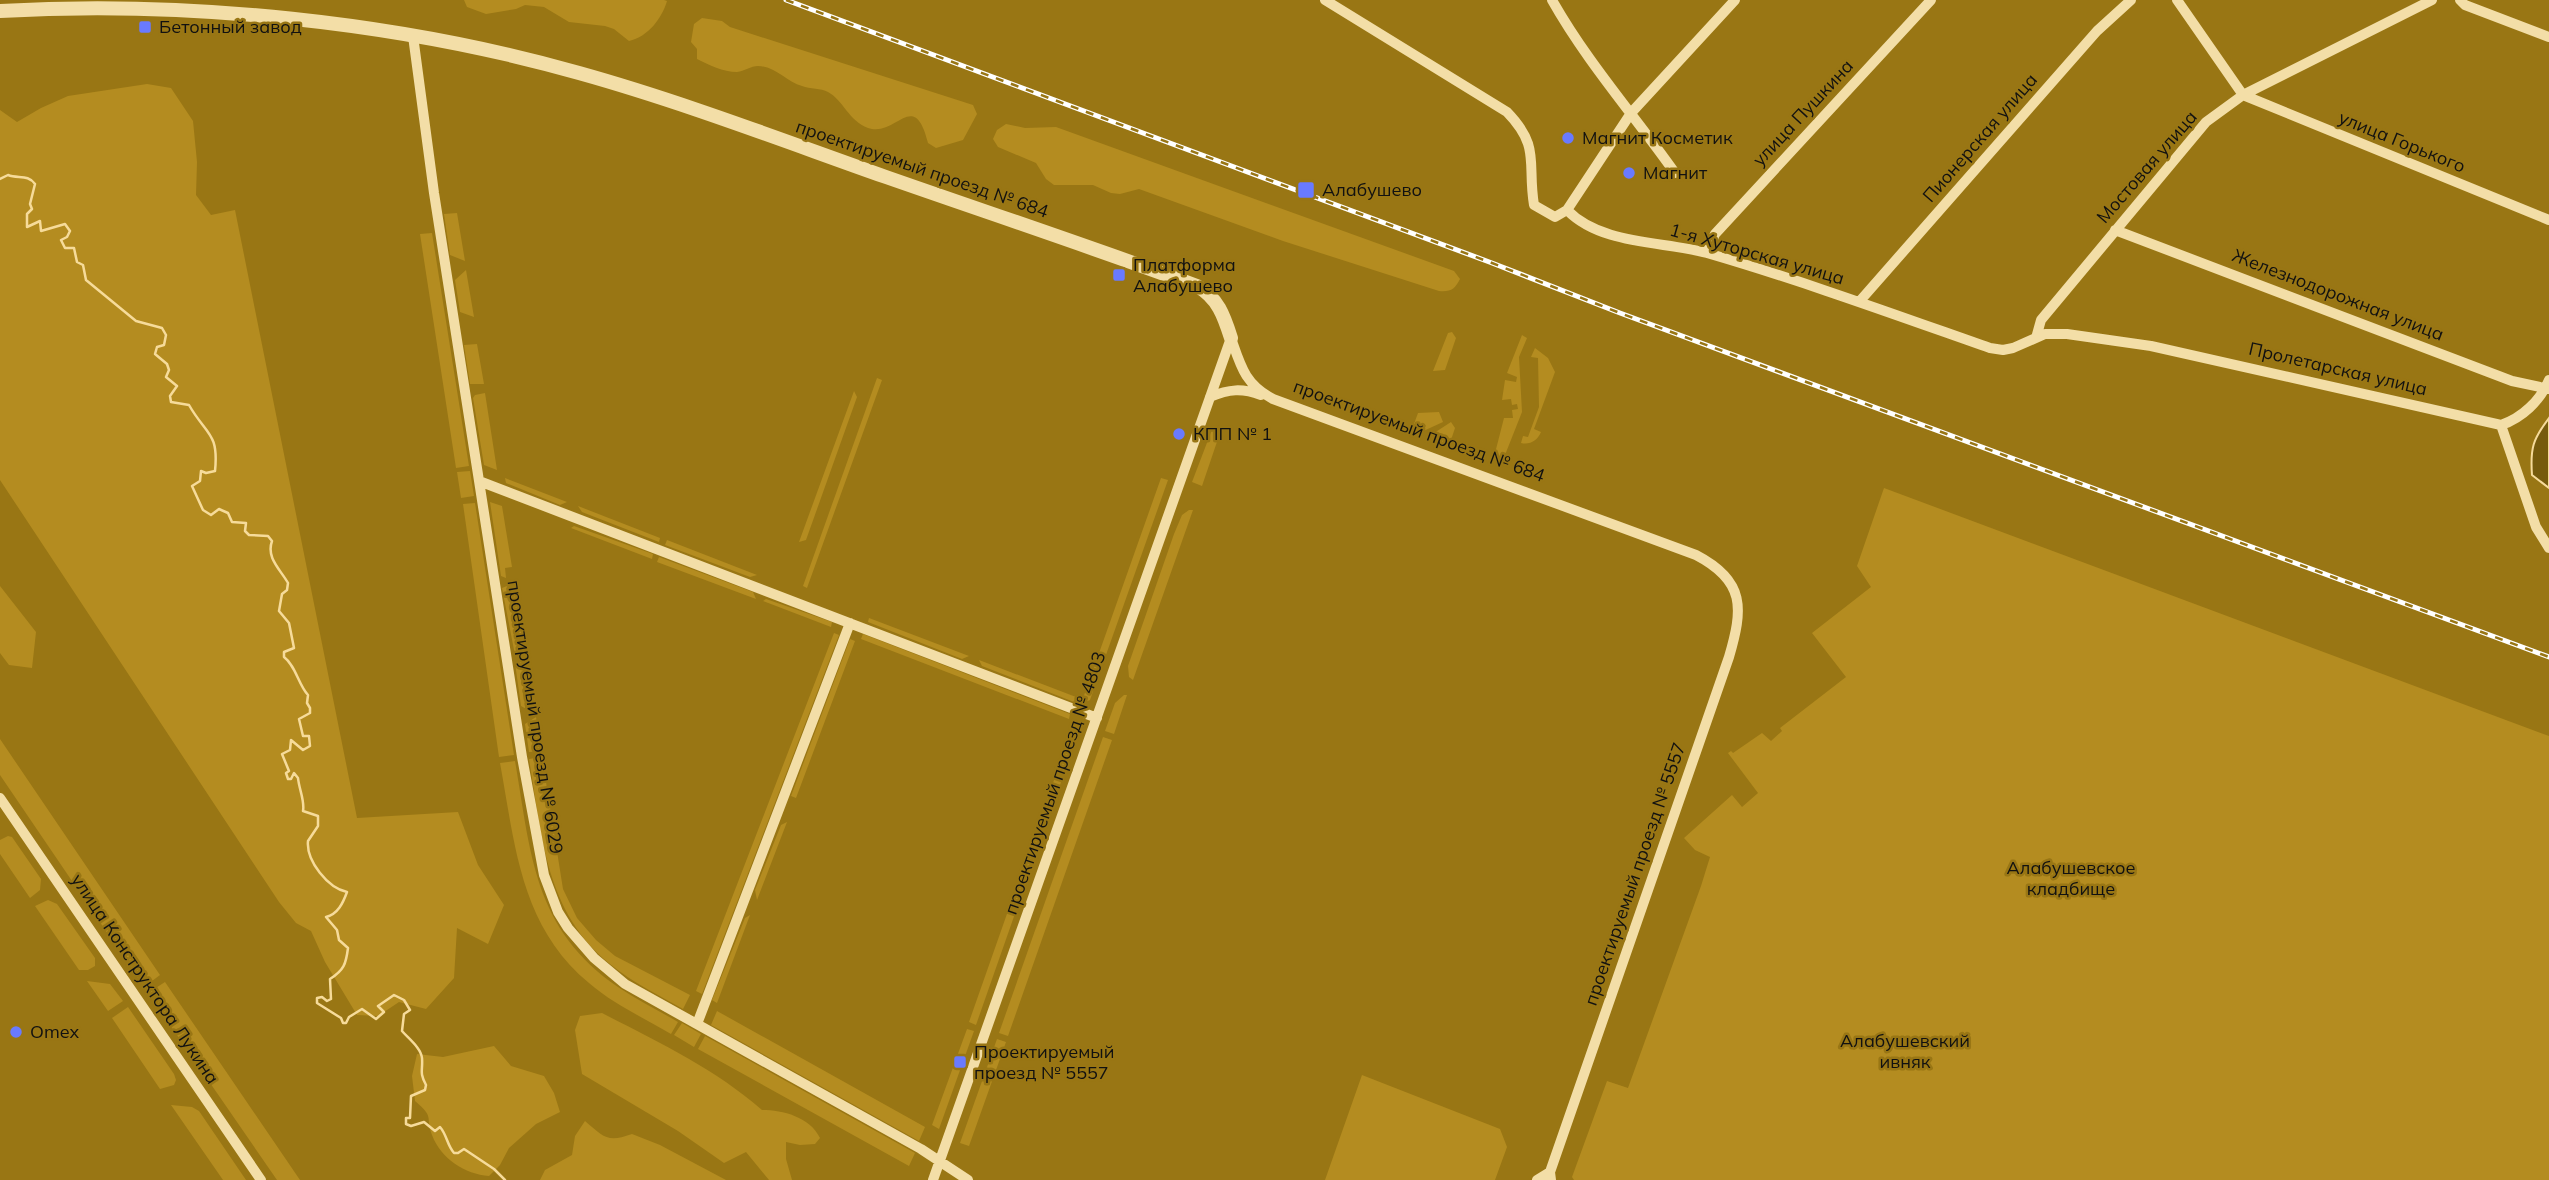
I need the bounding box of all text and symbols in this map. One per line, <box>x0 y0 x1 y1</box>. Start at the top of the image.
place label: Бетонный завод <box>159 15 302 38</box>
marker: Бетонный завод <box>137 19 153 35</box>
street label: улица Пушкина <box>1747 55 1858 171</box>
street label: Пионерская улица <box>1917 68 2042 207</box>
street label: Мостовая улица <box>2091 106 2202 228</box>
street label: улица Горького <box>2335 106 2469 177</box>
street label: проектируемый проезд № 684 <box>793 114 1052 223</box>
place label: Магнит Косметик <box>1582 126 1733 149</box>
marker: Магнит Косметик <box>1560 130 1576 146</box>
place label: Магнит <box>1643 161 1708 184</box>
marker: Магнит <box>1621 165 1637 181</box>
place label: Алабушево <box>1322 178 1422 201</box>
marker: Алабушево <box>1296 180 1316 200</box>
street label: 1-я Хуторская улица <box>1667 218 1847 289</box>
street label: Железнодорожная улица <box>2229 244 2447 346</box>
place label: Платформа Алабушево <box>1133 253 1236 297</box>
marker: Платформа Алабушево <box>1111 267 1127 283</box>
street label: Пролетарская улица <box>2247 337 2430 400</box>
street label: проектируемый проезд № 684 <box>1290 374 1548 487</box>
place label: КПП № 1 <box>1193 422 1272 445</box>
marker: КПП № 1 <box>1171 426 1187 442</box>
street label: проектируемый проезд № 6029 <box>502 579 568 855</box>
street label: проектируемый проезд № 4803 <box>999 648 1110 917</box>
street label: проектируемый проезд № 5557 <box>1579 739 1690 1008</box>
park label: Алабушевское кладбище <box>2007 856 2135 900</box>
street label: улица Конструктора Лукина <box>66 869 224 1088</box>
place label: Omex <box>30 1020 79 1043</box>
marker: Omex <box>8 1024 24 1040</box>
park label: Алабушевский ивняк <box>1840 1029 1970 1073</box>
place label: Проектируемый проезд № 5557 <box>974 1040 1114 1084</box>
marker: Проектируемый проезд № 5557 <box>952 1054 968 1070</box>

